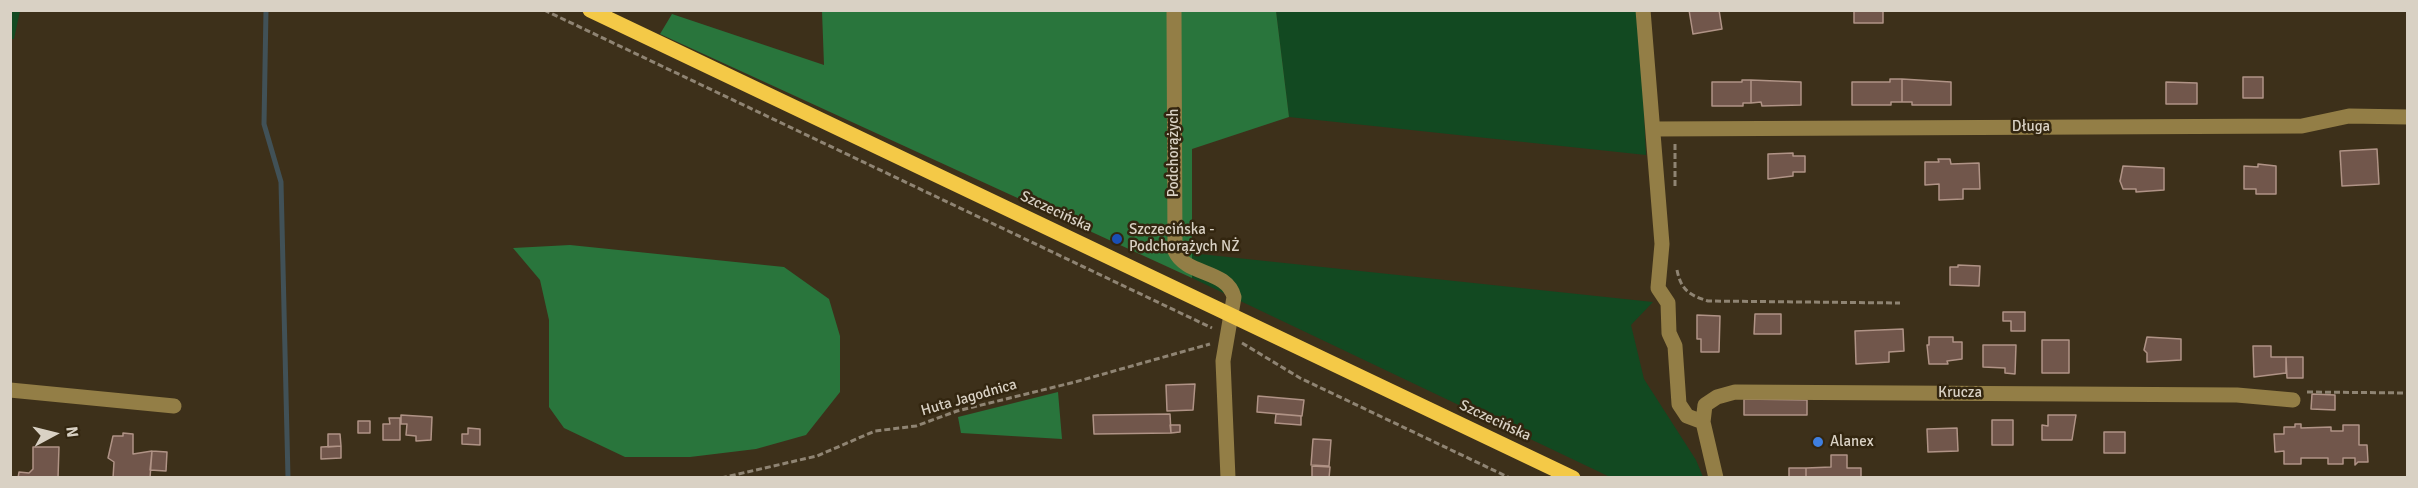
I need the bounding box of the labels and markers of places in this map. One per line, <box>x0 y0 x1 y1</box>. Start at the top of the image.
place label: Szczecińska - Podchorążych NŻ <box>1129 221 1240 256</box>
marker: Szczecińska - Podchorążych NŻ <box>1110 232 1124 246</box>
place label: Alanex <box>1830 433 1874 451</box>
marker: Alanex <box>1811 435 1825 449</box>

